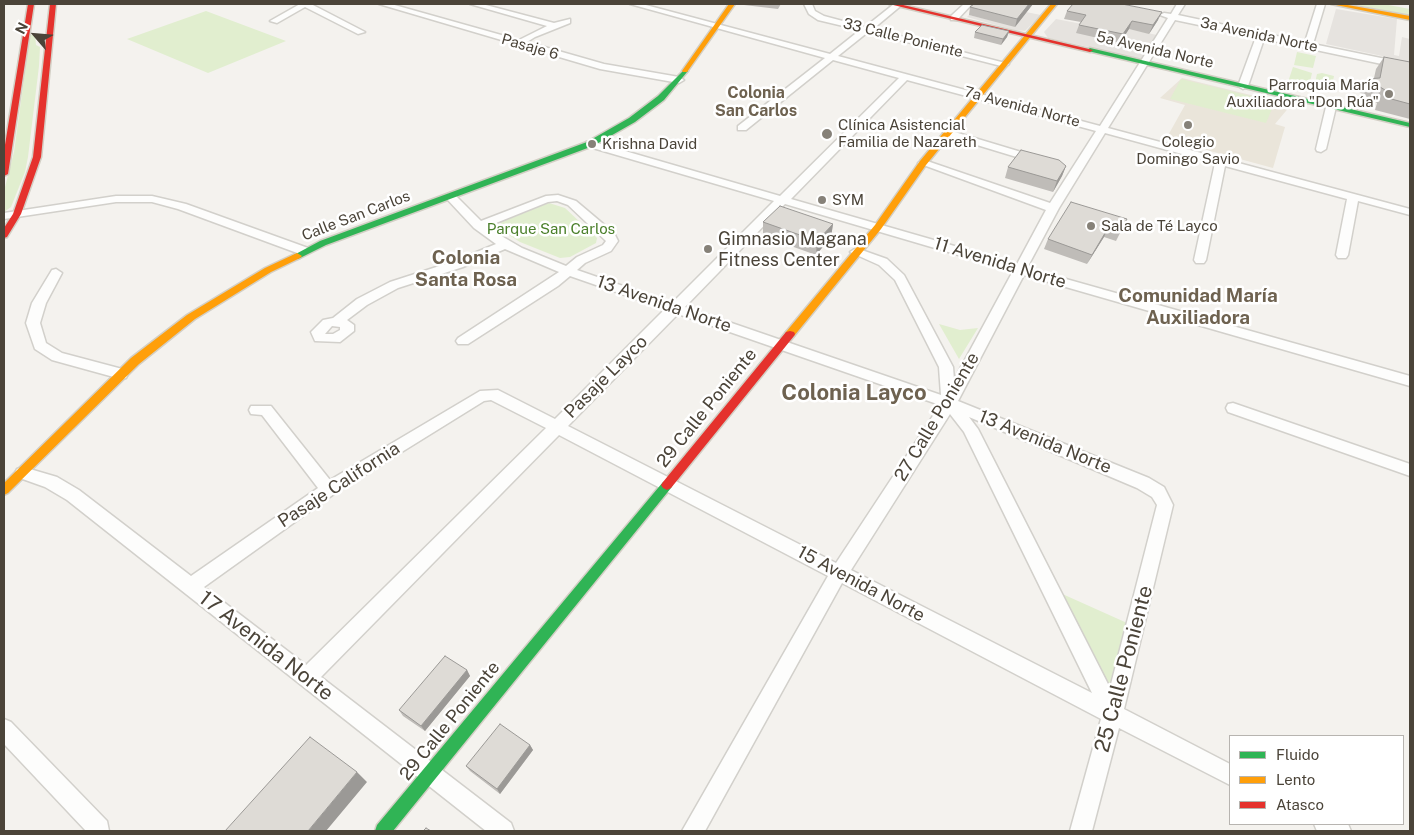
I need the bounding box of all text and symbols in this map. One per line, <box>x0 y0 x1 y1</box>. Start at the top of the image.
north arrow <box>10 10 60 60</box>
street label: 33 Calle Poniente <box>841 14 965 62</box>
street label: 3a Avenida Norte <box>1199 14 1319 56</box>
text: N <box>12 20 31 37</box>
street label: 5a Avenida Norte <box>1095 28 1215 72</box>
street label: Pasaje 6 <box>499 30 561 64</box>
place label: Parroquia María Auxiliadora "Don Rúa" <box>1226 76 1379 111</box>
district label: Colonia San Carlos <box>715 83 797 121</box>
street label: 7a Avenida Norte <box>962 83 1082 131</box>
marker: Parroquia María Auxiliadora "Don Rúa" <box>1383 88 1395 100</box>
place label: Clínica Asistencial Familia de Nazareth <box>838 116 977 151</box>
marker: Colegio Domingo Savio <box>1182 119 1194 131</box>
marker: Clínica Asistencial Familia de Nazareth <box>820 127 834 141</box>
place label: Colegio Domingo Savio <box>1136 133 1240 168</box>
place label: Krishna David <box>602 135 697 153</box>
marker: Krishna David <box>586 138 598 150</box>
street label: Calle San Carlos <box>299 187 413 245</box>
place label: SYM <box>832 191 864 209</box>
marker: SYM <box>816 194 828 206</box>
place label: Sala de Té Layco <box>1101 217 1218 235</box>
park label: Parque San Carlos <box>487 220 615 238</box>
marker: Sala de Té Layco <box>1085 220 1097 232</box>
place label: Gimnasio Magana Fitness Center <box>718 228 867 270</box>
street label: 11 Avenida Norte <box>931 233 1069 293</box>
marker: Gimnasio Magana Fitness Center <box>702 243 714 255</box>
district label: Colonia Santa Rosa <box>415 247 517 291</box>
street label: 13 Avenida Norte <box>594 271 734 337</box>
district label: Comunidad María Auxiliadora <box>1118 285 1278 329</box>
street label: Pasaje Layco <box>560 331 652 423</box>
street label: 29 Calle Poniente <box>652 344 762 472</box>
street label: 27 Calle Poniente <box>890 349 984 485</box>
district label: Colonia Layco <box>781 380 927 406</box>
street label: 13 Avenida Norte <box>976 406 1114 478</box>
street label: Pasaje California <box>274 438 404 532</box>
street label: 15 Avenida Norte <box>794 541 928 627</box>
street label: 25 Calle Poniente <box>1090 583 1158 755</box>
street label: 17 Avenida Norte <box>194 586 338 706</box>
street label: 29 Calle Poniente <box>395 657 505 785</box>
legend <box>1229 735 1404 825</box>
text: Fluido <box>1276 746 1319 763</box>
text: Lento <box>1276 771 1315 788</box>
text: Atasco <box>1276 796 1324 813</box>

